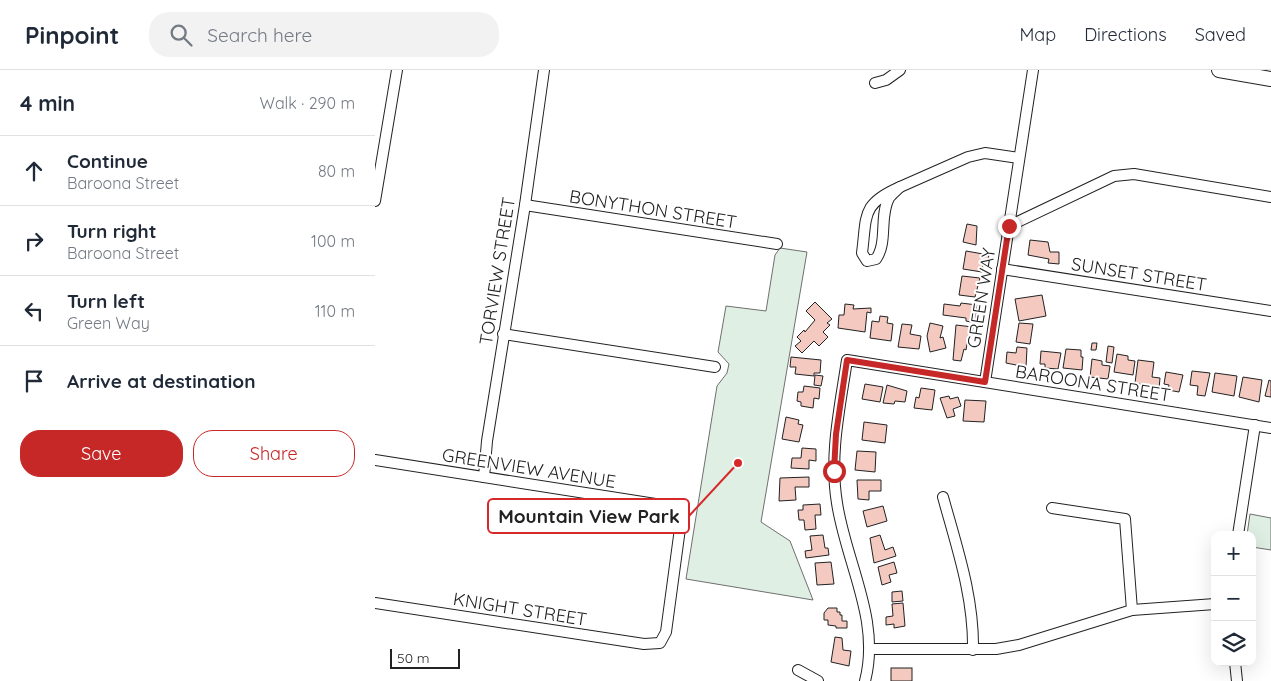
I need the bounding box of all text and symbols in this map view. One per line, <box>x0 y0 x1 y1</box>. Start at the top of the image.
search box <box>149 12 499 57</box>
text: Pinpoint <box>25 20 119 50</box>
icon: search <box>167 21 195 49</box>
text: Search here <box>207 23 312 47</box>
text: Map <box>1019 23 1056 46</box>
text: Directions <box>1084 23 1167 46</box>
text: Saved <box>1195 23 1246 46</box>
text: 4 min <box>20 90 75 116</box>
text: Walk · 290 m <box>260 93 355 113</box>
text: Continue <box>67 149 148 173</box>
icon: ahead <box>20 157 48 185</box>
text: 80 m <box>318 161 355 181</box>
text: Baroona Street <box>67 173 179 193</box>
street label: BONYTHON STREET <box>568 184 738 234</box>
street label: TORVIEW STREET <box>474 195 520 347</box>
route end <box>998 215 1021 238</box>
text: Turn right <box>67 219 156 243</box>
icon: right <box>20 227 48 255</box>
text: 100 m <box>311 231 355 251</box>
text: Baroona Street <box>67 243 179 263</box>
street label: GREEN WAY <box>962 246 1000 350</box>
street label: SUNSET STREET <box>1070 252 1208 296</box>
text: Turn left <box>67 289 145 313</box>
icon: left <box>20 297 48 325</box>
text: 110 m <box>315 301 355 321</box>
text: Green Way <box>67 313 150 333</box>
street label: BAROONA STREET <box>1014 359 1172 407</box>
icon: arrive <box>20 367 48 395</box>
text: Arrive at destination <box>67 369 256 393</box>
button: Save <box>20 430 183 477</box>
button: Share <box>193 430 355 477</box>
street label: GREENVIEW AVENUE <box>441 443 617 493</box>
route start <box>823 460 846 483</box>
callout: Mountain View Park <box>488 499 689 533</box>
text: Mountain View Park <box>498 504 680 528</box>
map controls <box>1211 531 1256 666</box>
button: + <box>1211 531 1256 576</box>
button: − <box>1211 576 1256 621</box>
street label: KNIGHT STREET <box>451 587 589 631</box>
button: layers <box>1211 621 1256 666</box>
scale bar <box>390 646 460 669</box>
text: 50 m <box>397 649 430 667</box>

